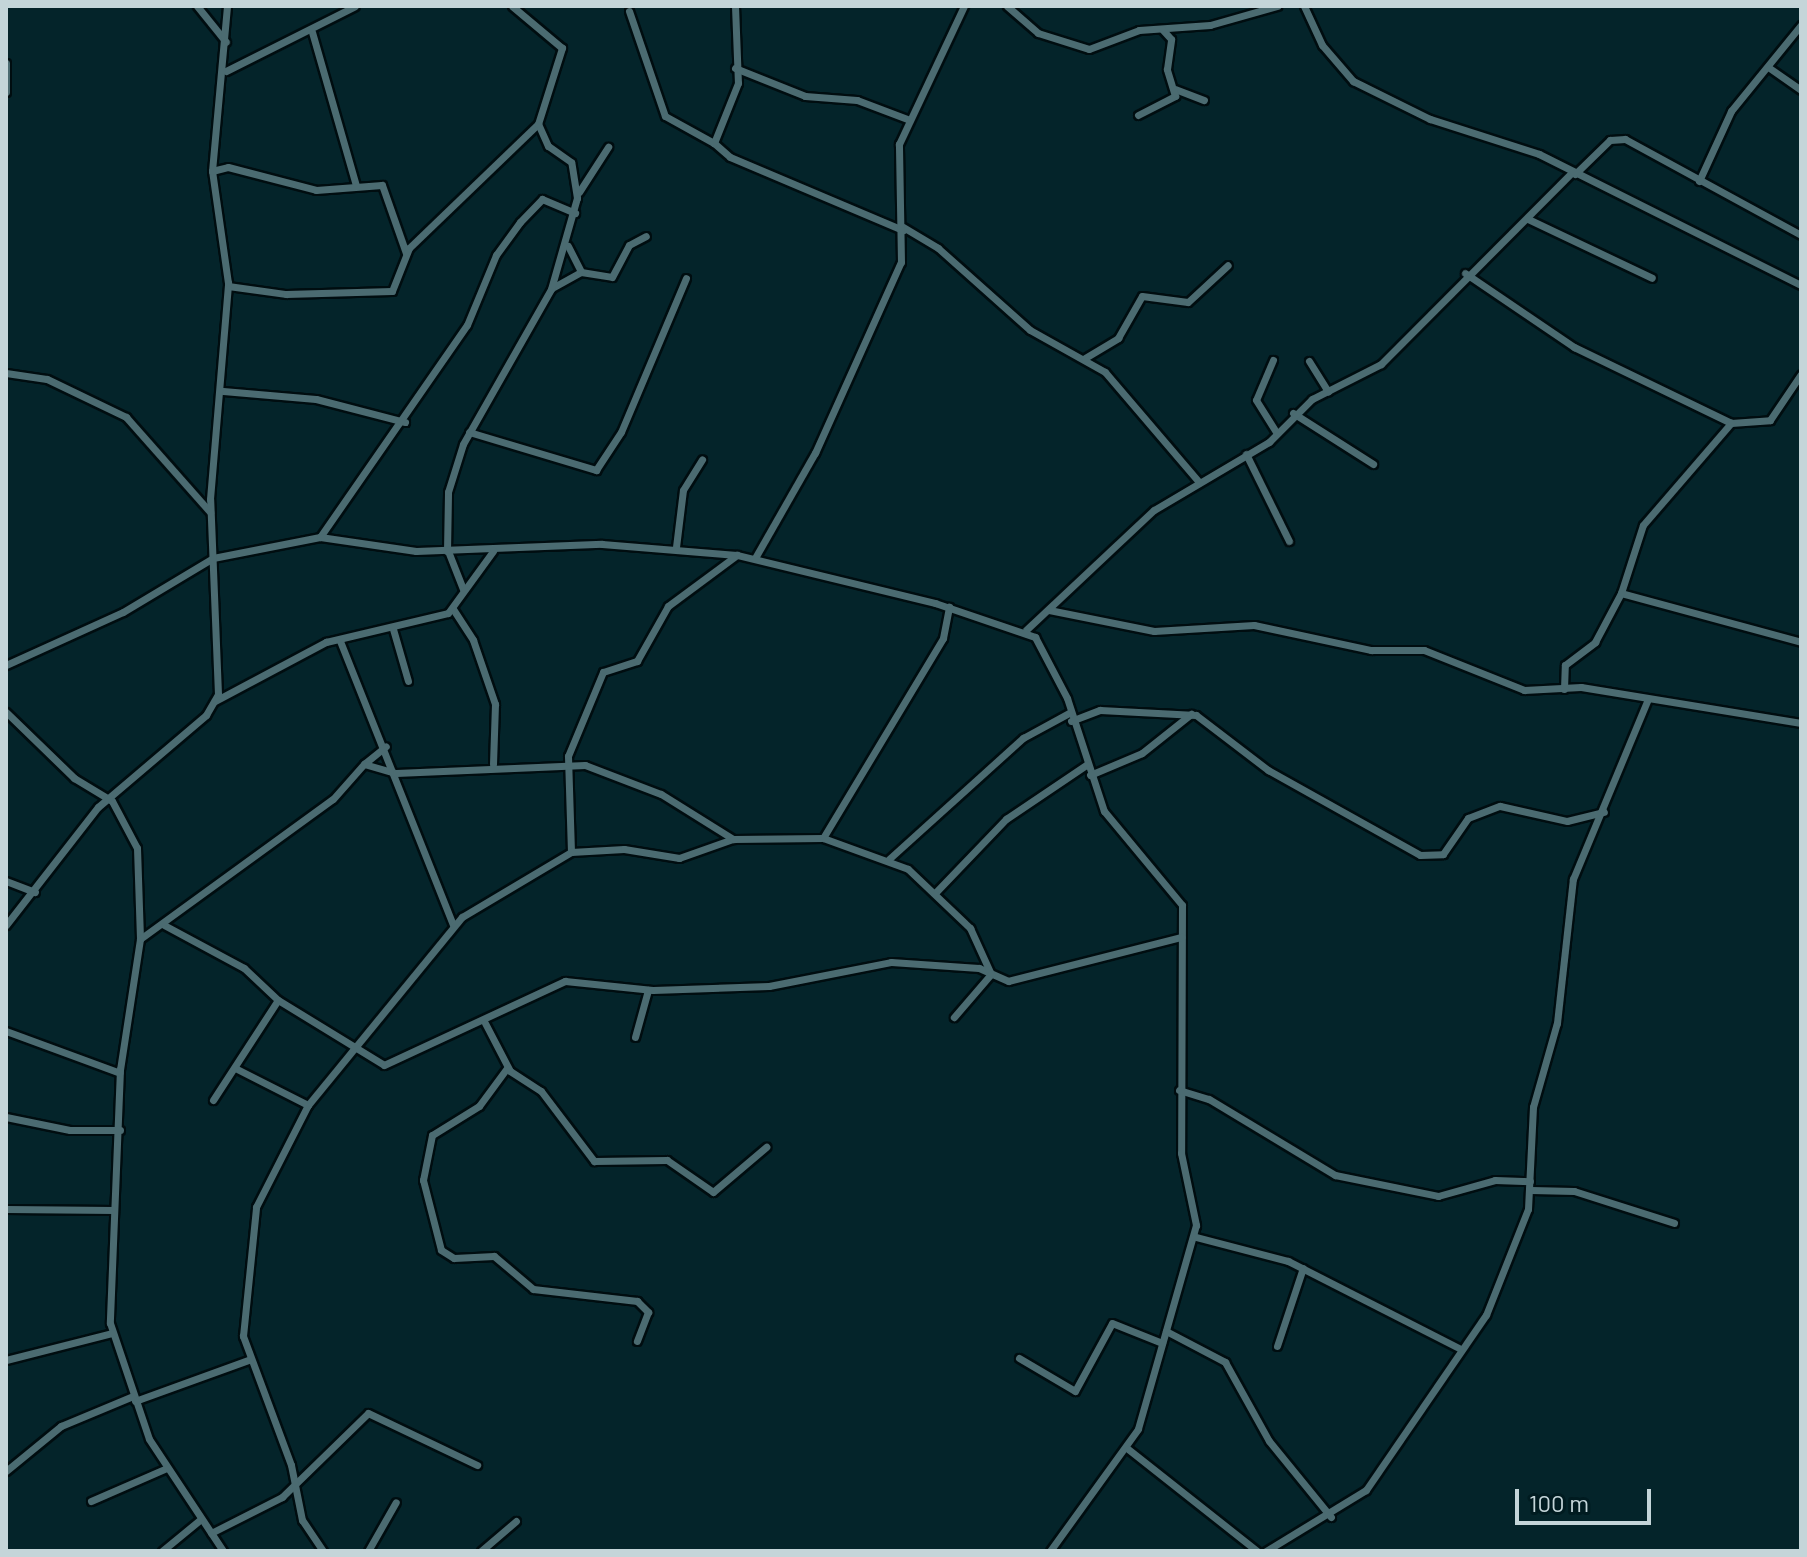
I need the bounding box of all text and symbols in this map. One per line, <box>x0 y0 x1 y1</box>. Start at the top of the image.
scale bar <box>1519 1473 1655 1523</box>
text: 100 m <box>1529 1488 1589 1517</box>

